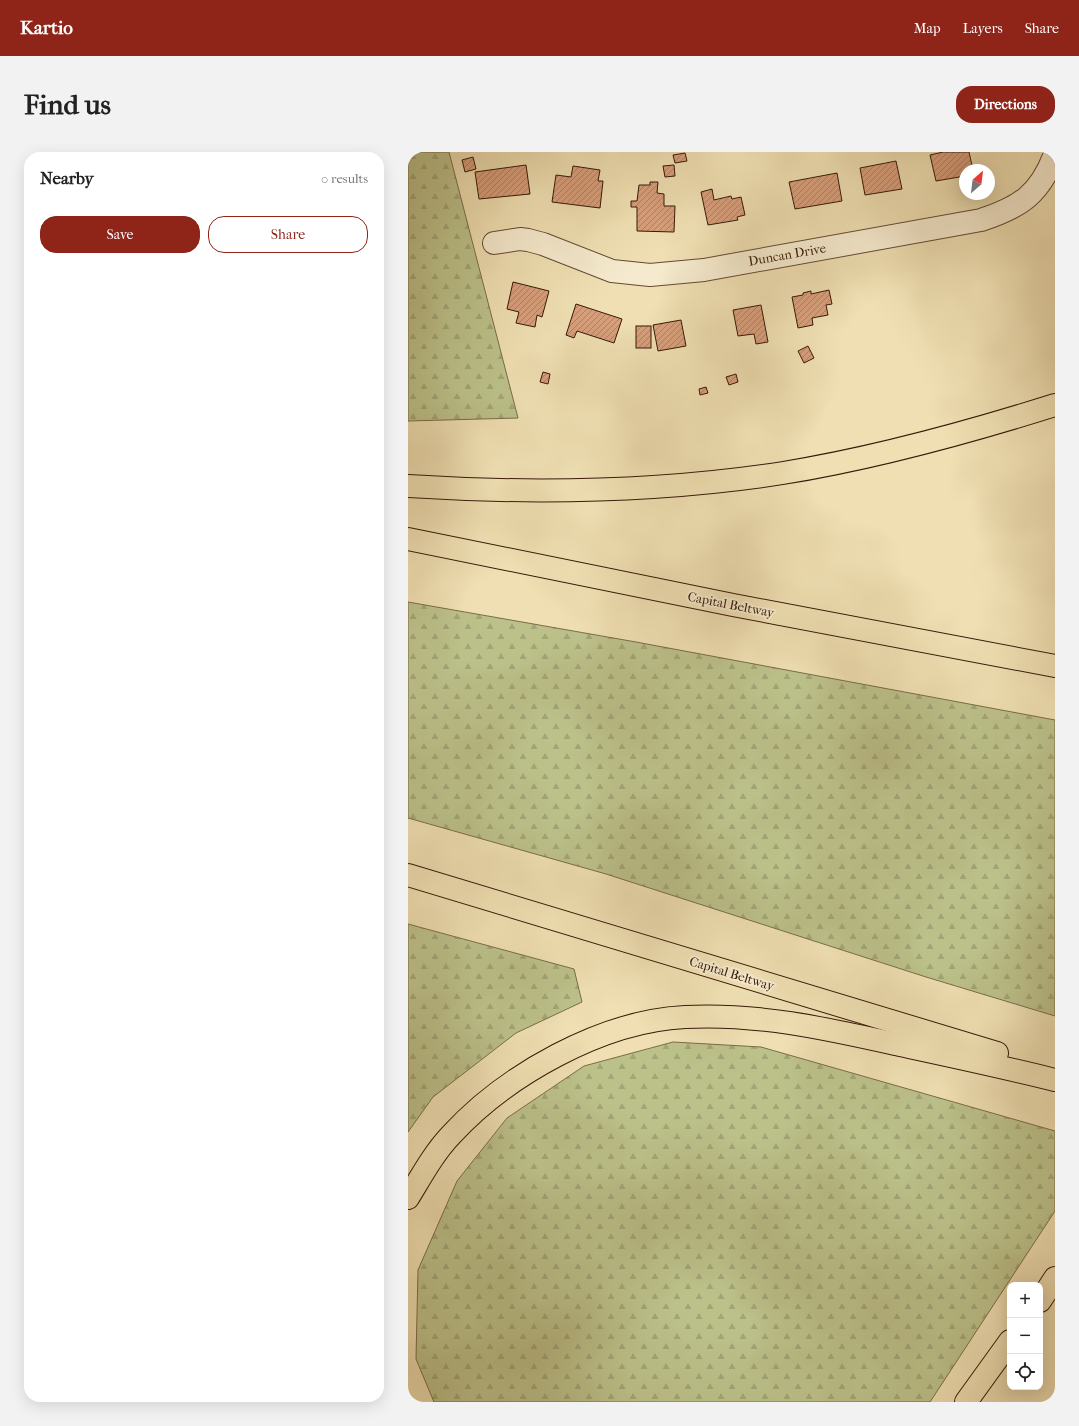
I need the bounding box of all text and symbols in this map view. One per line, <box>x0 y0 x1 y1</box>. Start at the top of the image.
text: Kartio <box>20 17 73 39</box>
text: Map <box>914 20 941 37</box>
text: Layers <box>963 20 1003 37</box>
text: Share <box>1025 20 1059 37</box>
button: Directions <box>956 86 1055 123</box>
text: Find us <box>24 88 111 121</box>
north arrow <box>959 164 995 200</box>
text: Nearby <box>40 168 94 188</box>
text: 0 results <box>321 171 368 186</box>
button: Save <box>40 216 200 253</box>
button: Share <box>208 216 368 253</box>
street label: Duncan Drive <box>747 240 828 269</box>
street label: Capital Beltway <box>686 589 776 620</box>
street label: Capital Beltway <box>688 953 777 994</box>
map controls <box>1007 1282 1043 1390</box>
button: + <box>1007 1282 1043 1318</box>
button: − <box>1007 1318 1043 1354</box>
button: locate <box>1007 1354 1043 1390</box>

